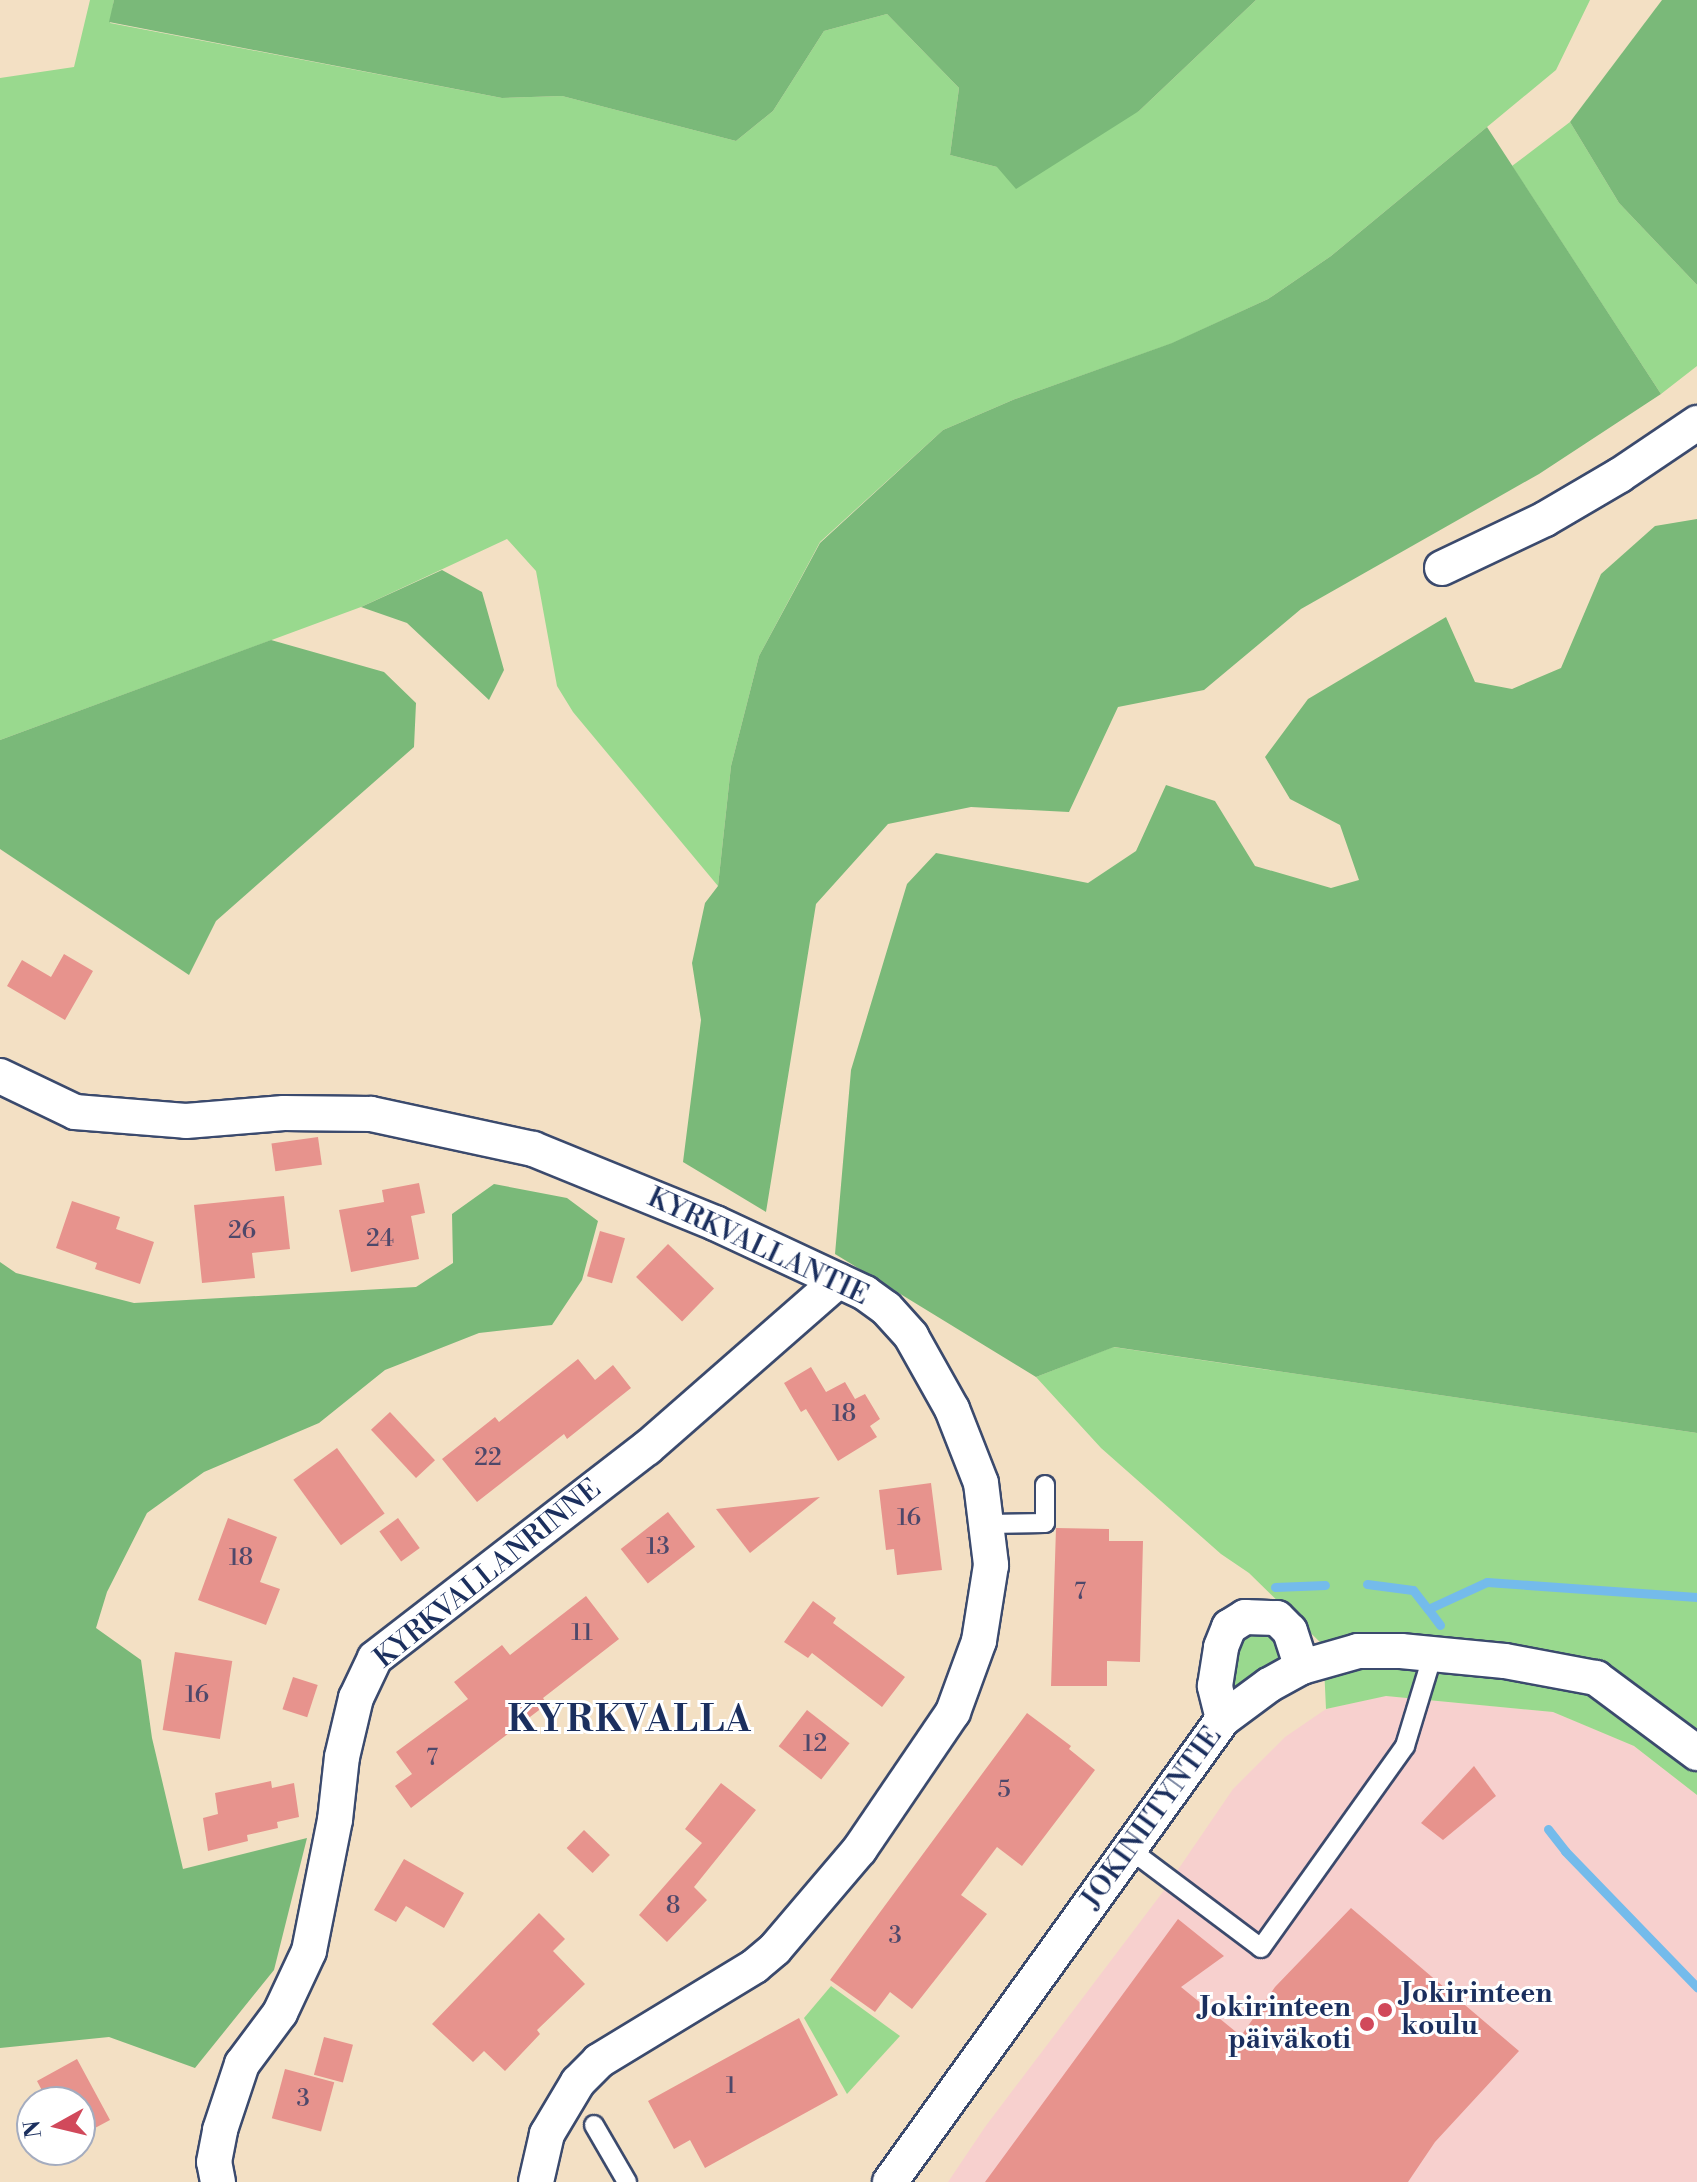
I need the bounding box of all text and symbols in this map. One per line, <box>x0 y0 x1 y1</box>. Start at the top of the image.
street label: KYRKVALLANTIE <box>642 1181 874 1313</box>
house number: 26 <box>228 1218 256 1246</box>
house number: 24 <box>366 1226 394 1254</box>
house number: 18 <box>832 1401 856 1429</box>
house number: 22 <box>474 1445 502 1473</box>
street label: KYRKVALLANRINNE <box>368 1472 608 1676</box>
house number: 16 <box>897 1505 921 1533</box>
house number: 13 <box>646 1534 670 1562</box>
house number: 18 <box>229 1545 253 1573</box>
house number: 7 <box>1074 1579 1086 1607</box>
house number: 11 <box>571 1620 593 1648</box>
house number: 16 <box>185 1682 209 1710</box>
district label: KYRKVALLA <box>507 1699 753 1743</box>
street label: JOKINIITYNTIE <box>1075 1721 1229 1915</box>
house number: 12 <box>803 1731 827 1759</box>
house number: 7 <box>426 1745 438 1773</box>
house number: 5 <box>997 1777 1011 1805</box>
house number: 8 <box>666 1893 680 1921</box>
house number: 3 <box>888 1923 902 1951</box>
place label: Jokirinteen koulu <box>1401 1977 1552 2043</box>
place label: Jokirinteen päiväkoti <box>1200 1991 1351 2057</box>
marker: Jokirinteen koulu <box>1376 2001 1394 2019</box>
marker: Jokirinteen päiväkoti <box>1358 2015 1376 2033</box>
house number: 1 <box>726 2073 736 2101</box>
north arrow <box>16 2086 96 2166</box>
house number: 3 <box>296 2086 310 2114</box>
text: N <box>19 2119 48 2140</box>

